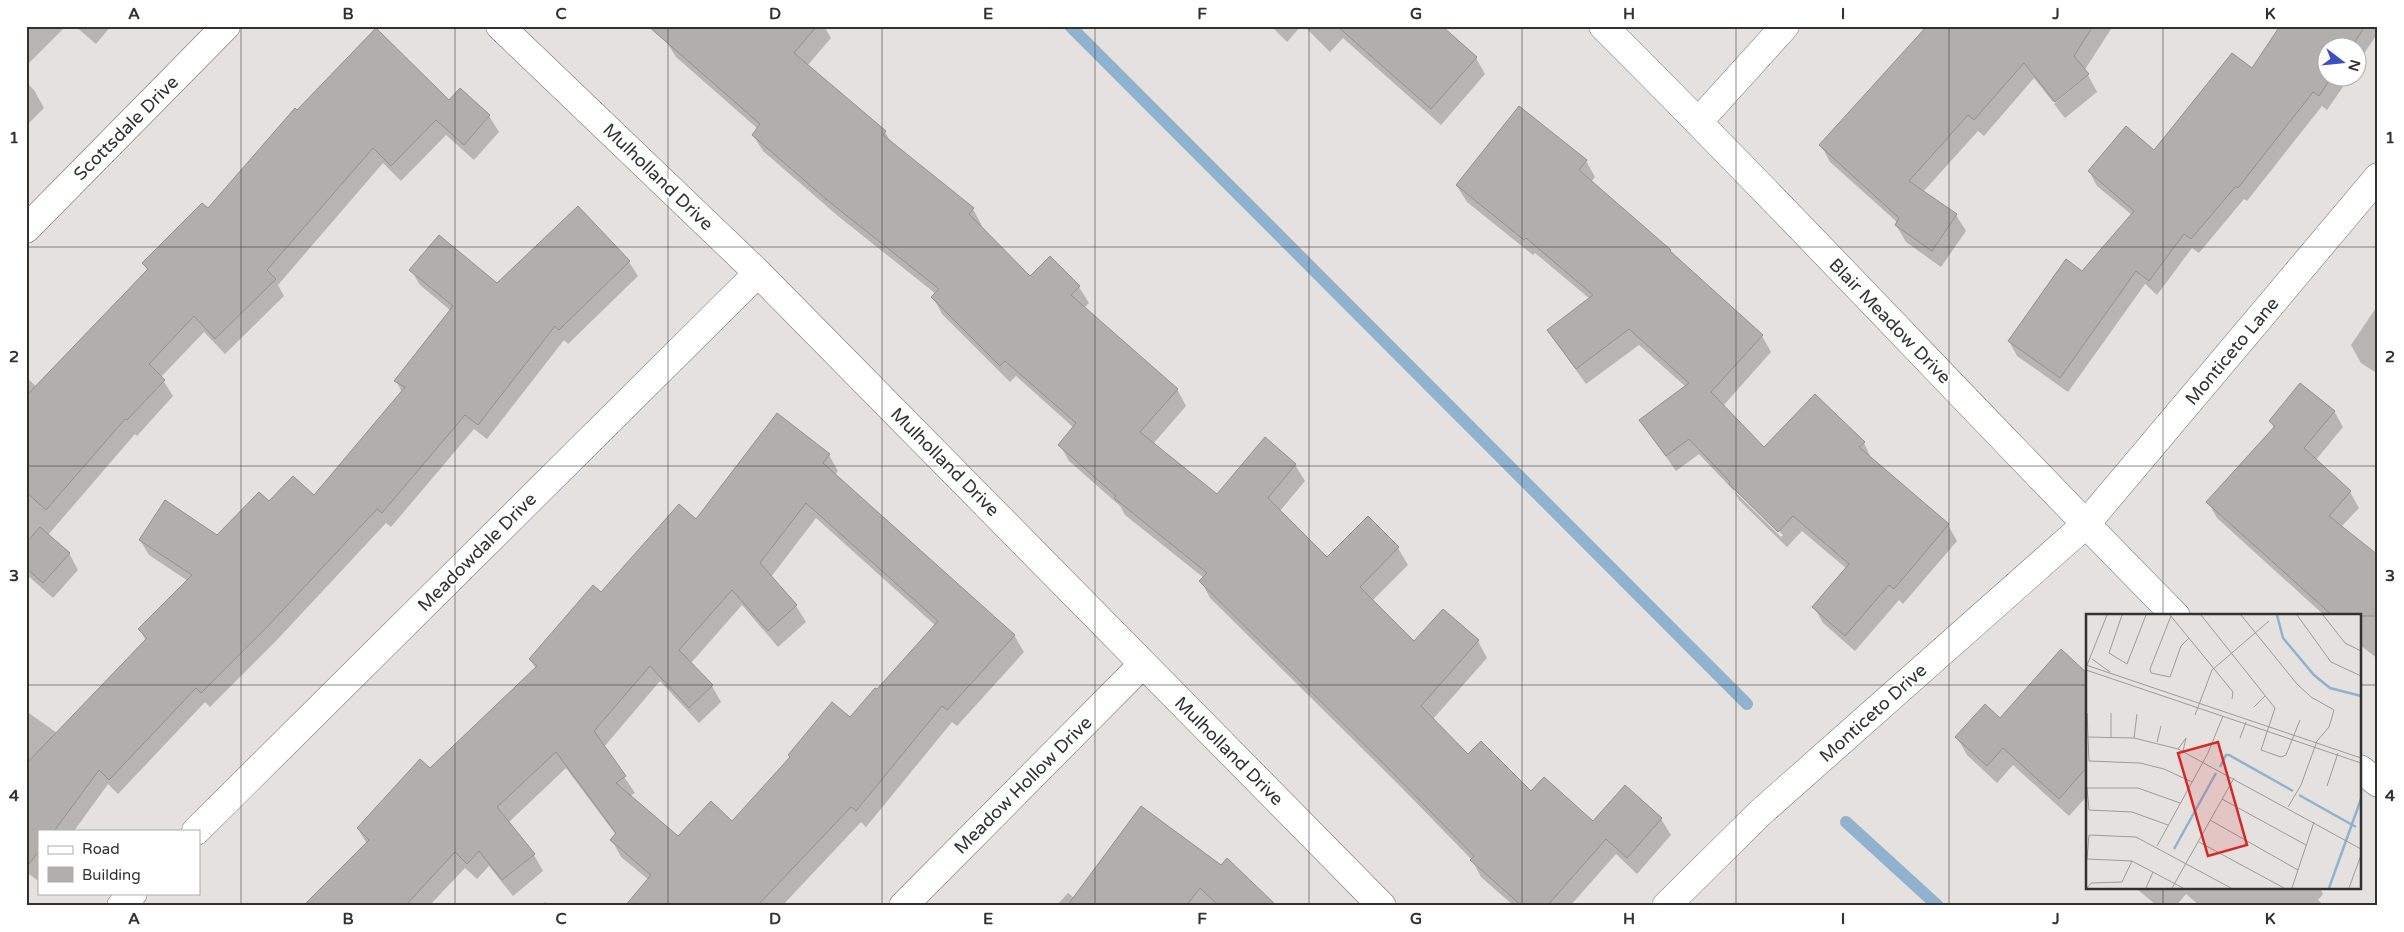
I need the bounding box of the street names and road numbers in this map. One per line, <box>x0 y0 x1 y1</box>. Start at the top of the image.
street label: Scottsdale Drive <box>69 71 183 185</box>
street label: Mulholland Drive <box>598 119 718 235</box>
street label: Blair Meadow Drive <box>1824 254 1956 388</box>
street label: Monticeto Lane <box>2181 293 2283 409</box>
street label: Mulholland Drive <box>886 403 1004 521</box>
street label: Meadowdale Drive <box>413 488 541 616</box>
street label: Monticeto Drive <box>1815 659 1931 767</box>
street label: Mulholland Drive <box>1170 692 1288 810</box>
street label: Meadow Hollow Drive <box>949 711 1097 859</box>

